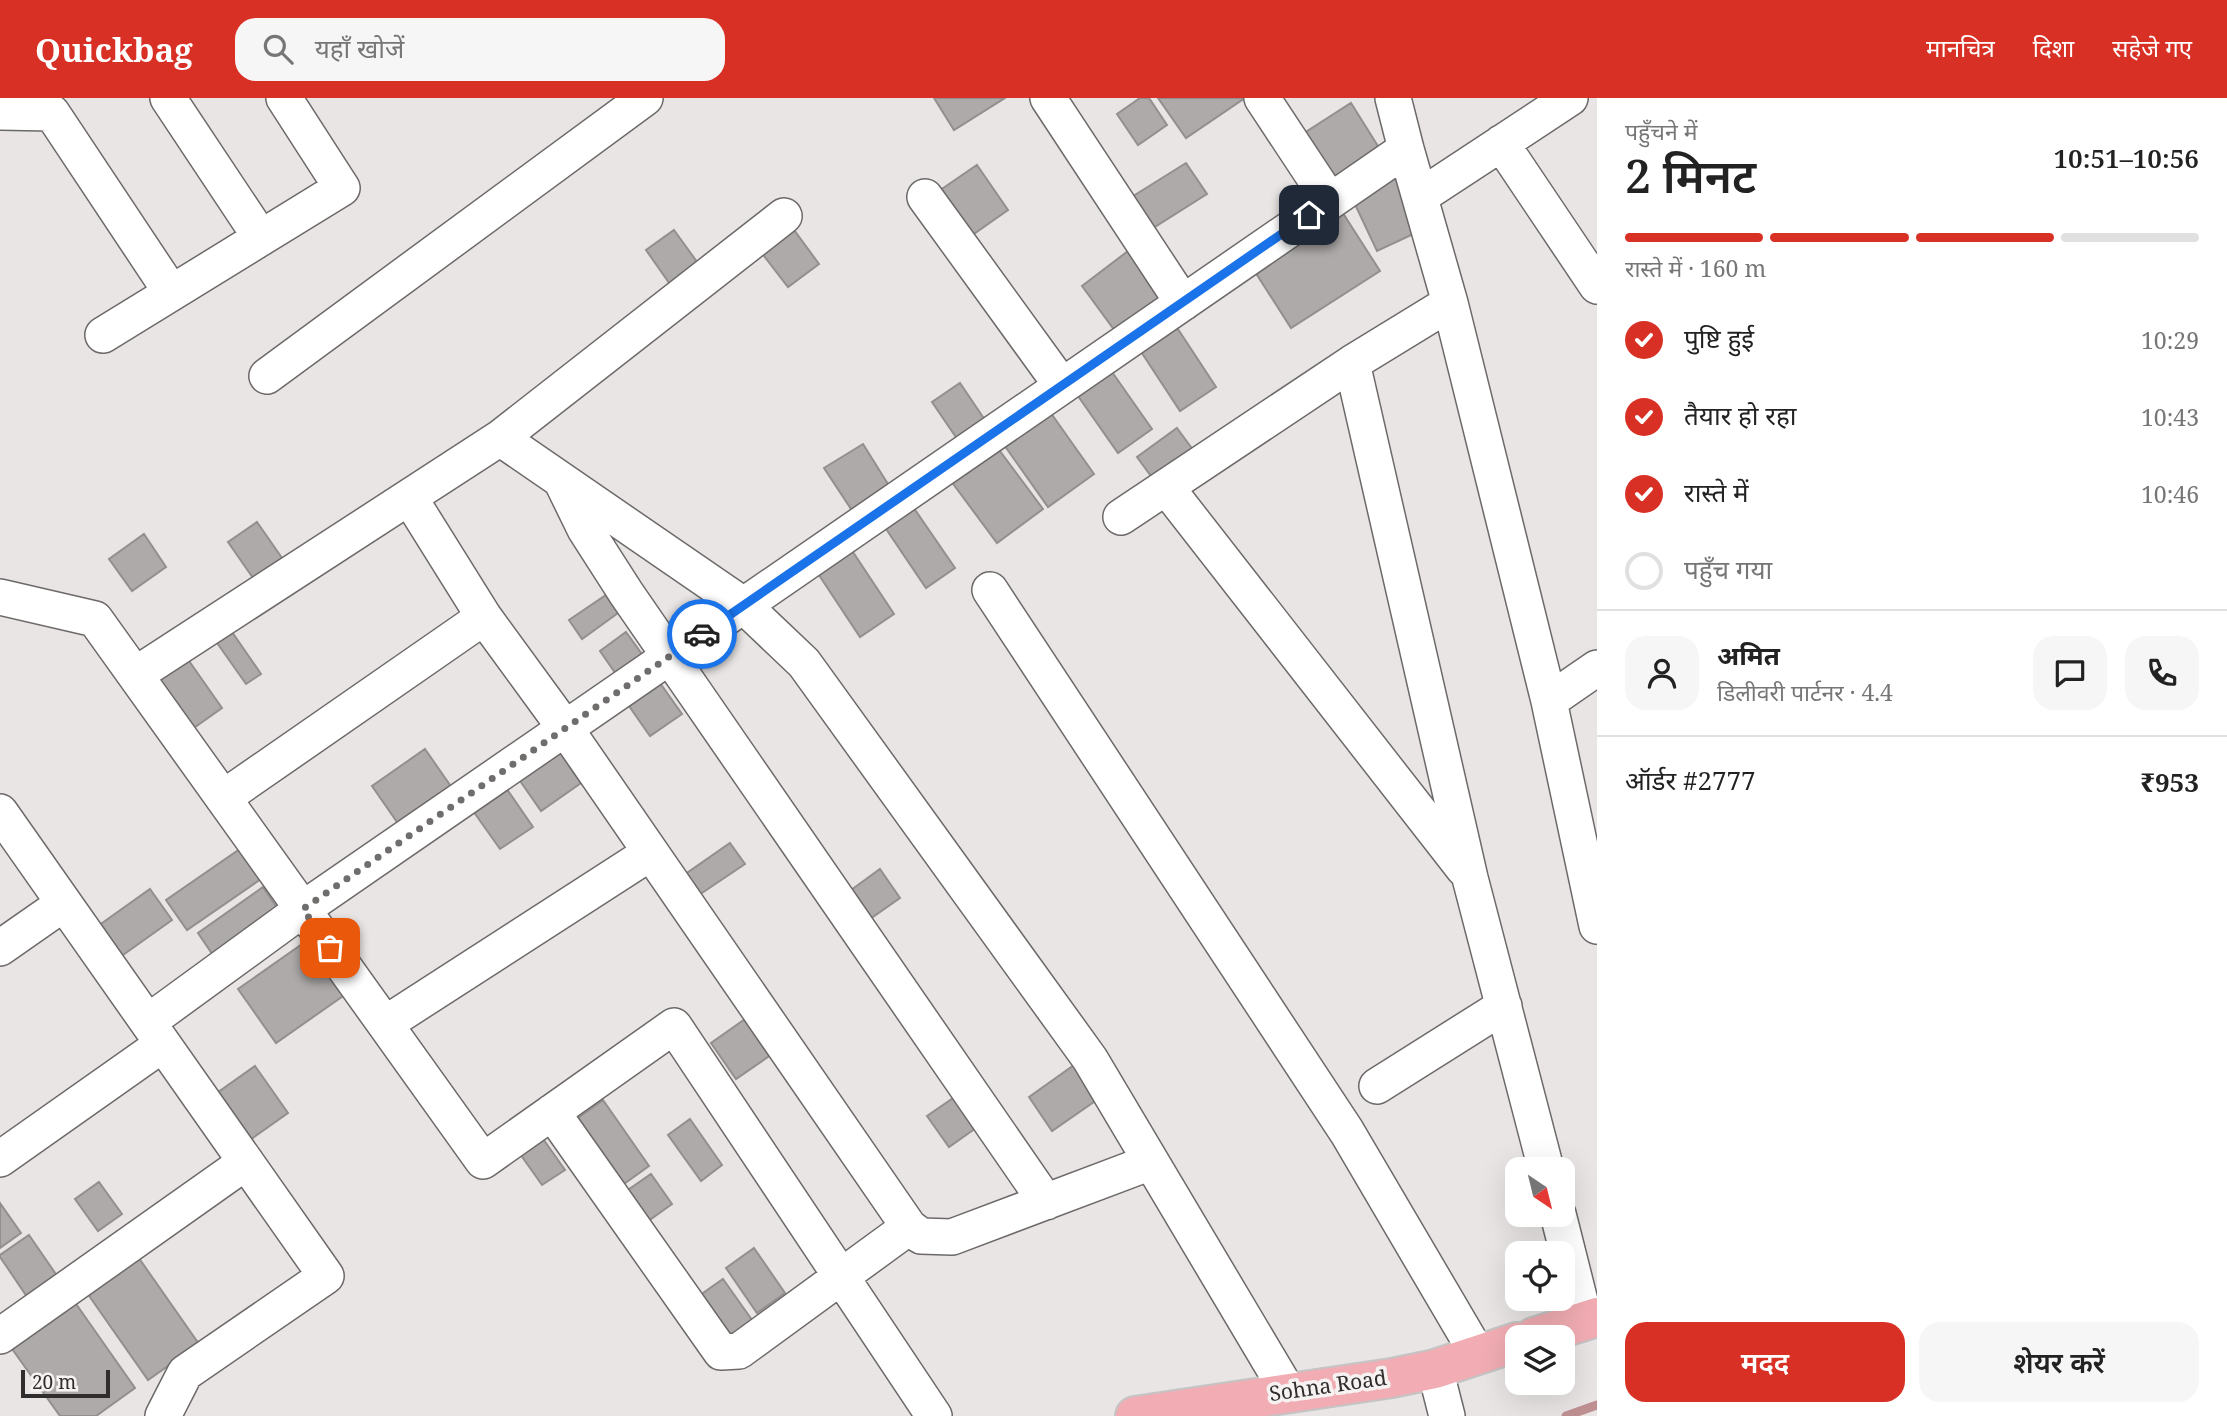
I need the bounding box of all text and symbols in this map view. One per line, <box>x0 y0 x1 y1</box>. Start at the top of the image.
search box <box>235 18 725 81</box>
text: Quickbag <box>35 27 193 72</box>
icon: search <box>259 30 297 68</box>
text: यहाँ खोजें <box>315 30 404 66</box>
text: मानचित्र <box>1926 31 1995 64</box>
text: दिशा <box>2033 31 2074 64</box>
text: सहेजे गए <box>2112 31 2192 64</box>
text: पहुँचने में <box>1625 115 1697 147</box>
text: 10:51–10:56 <box>2053 140 2199 176</box>
text: 2 मिनट <box>1625 144 1756 206</box>
pin <box>1279 185 1339 245</box>
icon: home <box>1290 196 1328 234</box>
text: रास्ते में · 160 m <box>1625 252 1766 284</box>
text: पुष्टि हुई <box>1684 320 1754 356</box>
icon: check <box>1625 321 1663 359</box>
text: 10:29 <box>2141 324 2199 356</box>
text: तैयार हो रहा <box>1684 397 1797 433</box>
icon: check <box>1625 398 1663 436</box>
text: 10:43 <box>2141 401 2199 433</box>
text: रास्ते में <box>1684 474 1749 510</box>
icon: check <box>1625 475 1663 513</box>
text: 10:46 <box>2141 478 2199 510</box>
text: पहुँच गया <box>1684 551 1772 587</box>
courier <box>667 599 737 669</box>
icon: car <box>683 615 721 653</box>
button: person <box>1625 636 1699 710</box>
button: chat <box>2033 636 2107 710</box>
button: phone <box>2125 636 2199 710</box>
text: अमित <box>1717 637 1780 673</box>
text: डिलीवरी पार्टनर · 4.4 <box>1717 676 1893 708</box>
text: ऑर्डर #2777 <box>1625 762 1756 798</box>
text: ₹953 <box>2140 764 2199 800</box>
pin <box>300 918 360 978</box>
icon: bag <box>311 929 349 967</box>
north arrow <box>1505 1157 1575 1227</box>
map controls <box>1505 1157 1575 1395</box>
button: locate <box>1505 1241 1575 1311</box>
button: मदद <box>1625 1322 1905 1402</box>
button: शेयर करें <box>1919 1322 2199 1402</box>
button: layers <box>1505 1325 1575 1395</box>
street label: Sohna Road <box>1267 1363 1388 1407</box>
scale bar <box>21 1367 110 1399</box>
text: 20 m <box>32 1369 76 1395</box>

